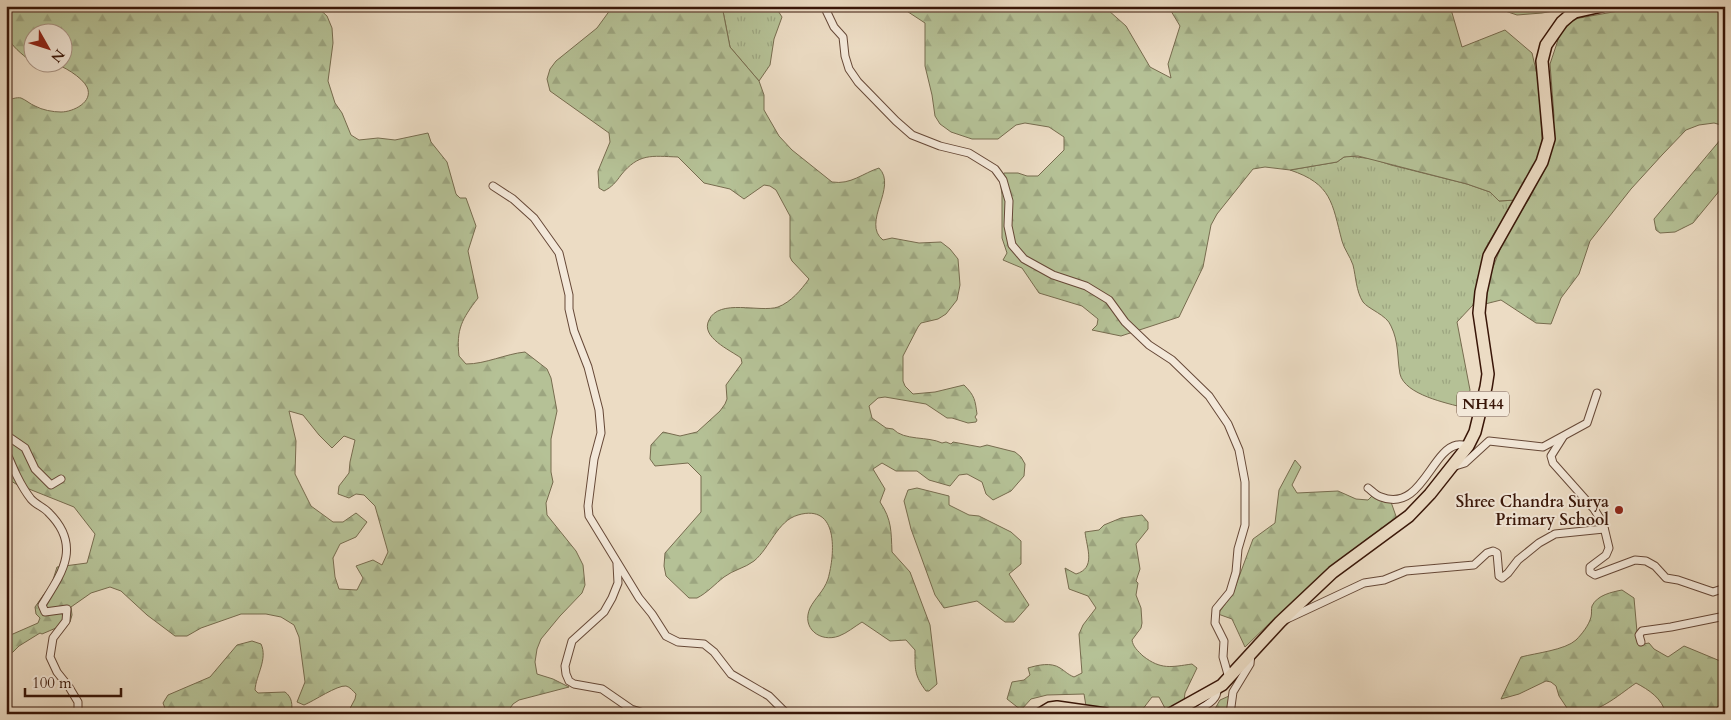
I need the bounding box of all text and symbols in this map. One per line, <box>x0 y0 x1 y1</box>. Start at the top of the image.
north arrow <box>22 22 72 72</box>
text: N <box>47 45 69 67</box>
road number: NH44 <box>1457 392 1509 416</box>
place label: Shree Chandra Surya Primary School <box>1456 491 1609 531</box>
marker: Shree Chandra Surya Primary School <box>1613 504 1625 516</box>
scale bar <box>25 665 121 697</box>
text: 100 m <box>32 673 72 693</box>

